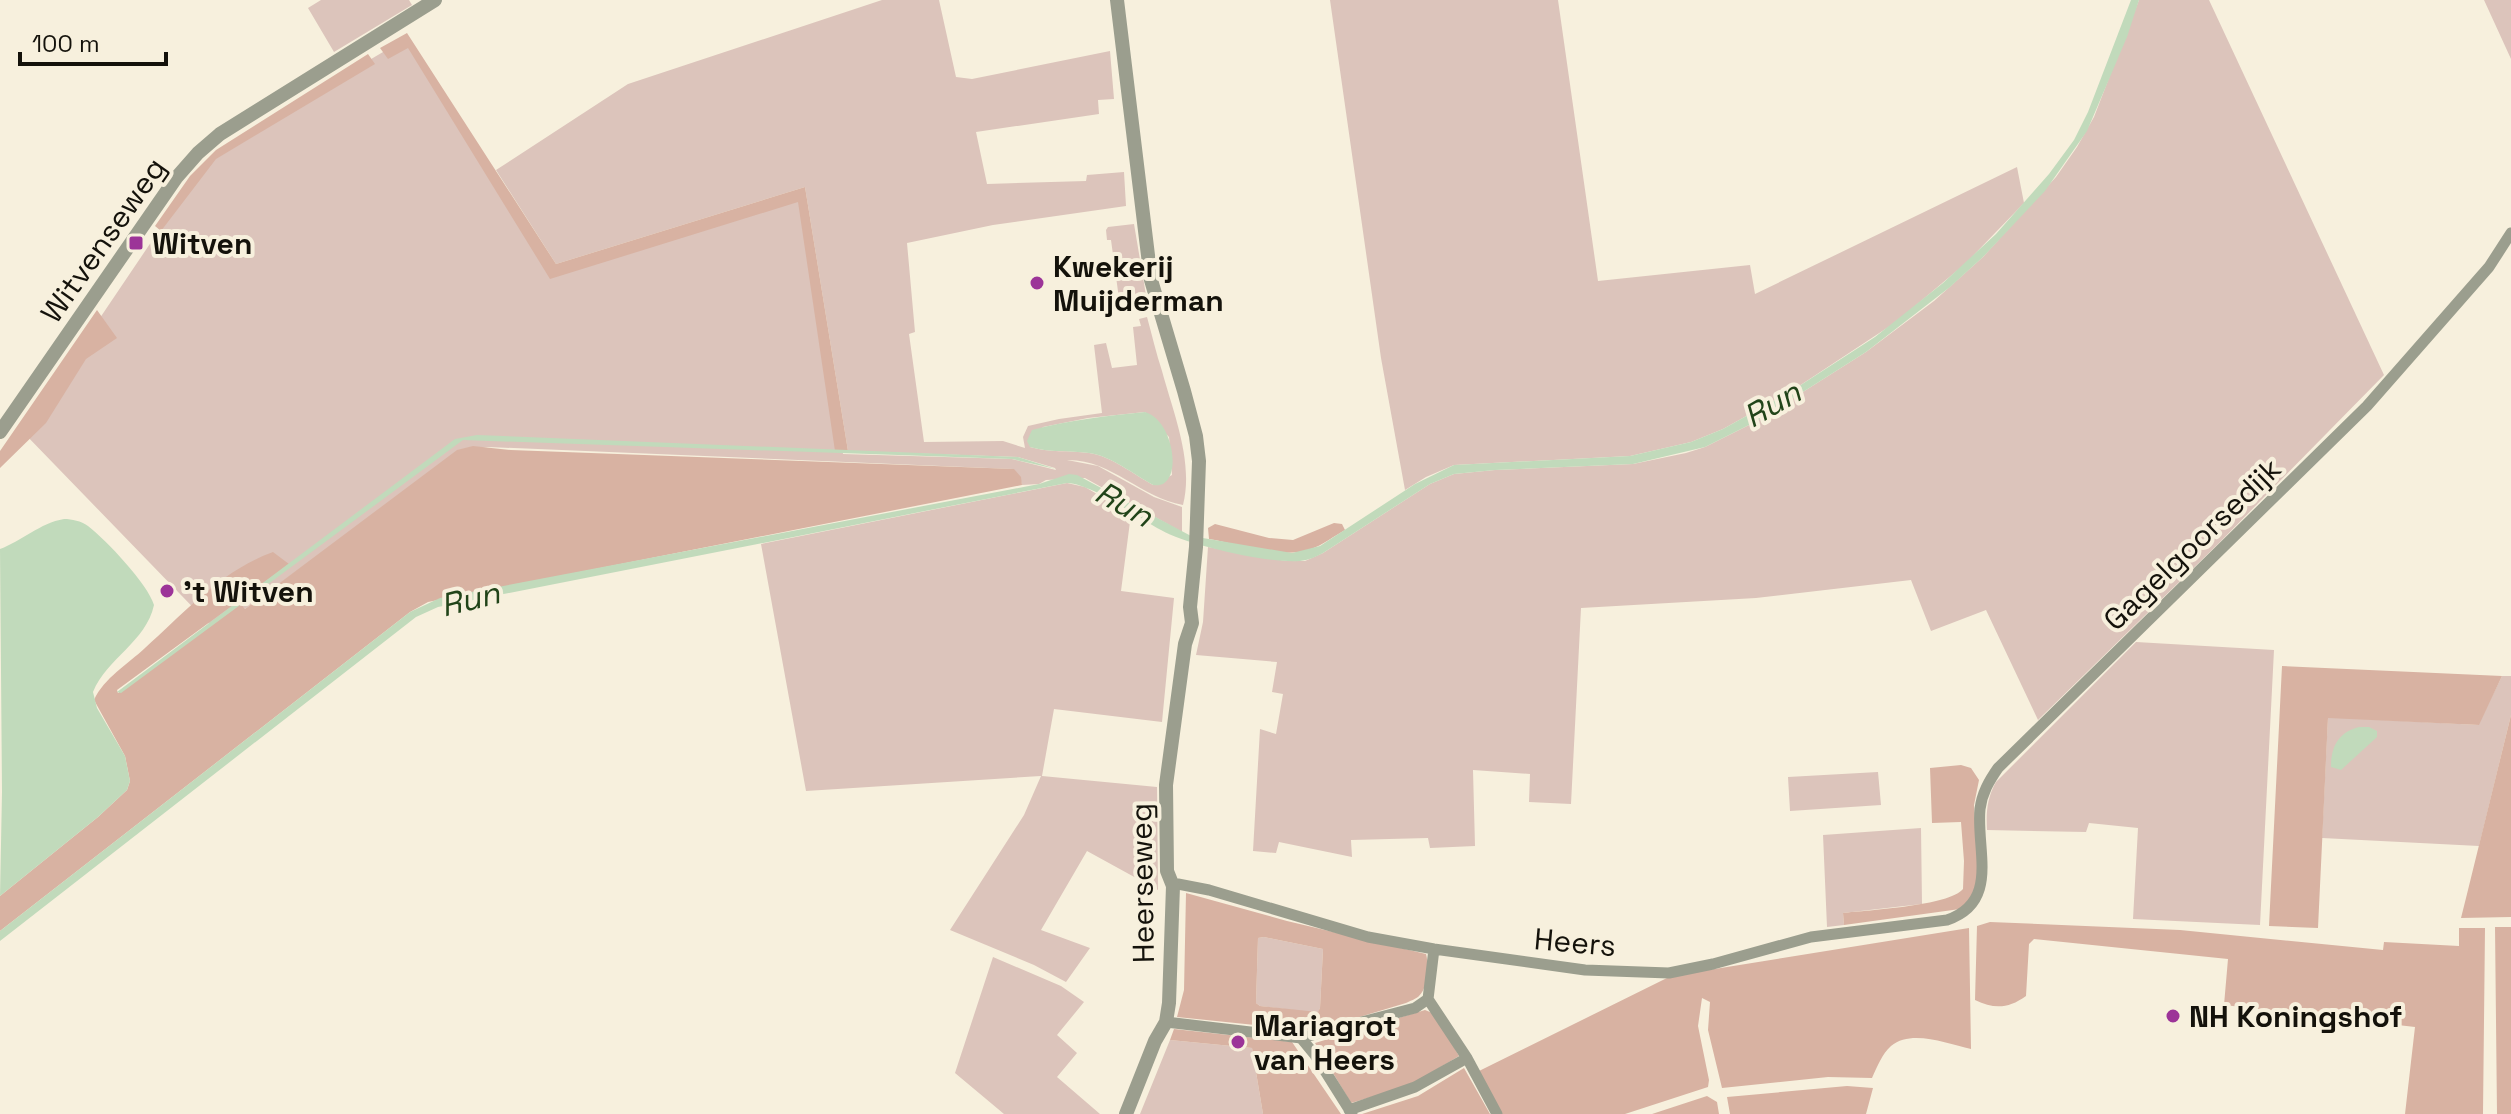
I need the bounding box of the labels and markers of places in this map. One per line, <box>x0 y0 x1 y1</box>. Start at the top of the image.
place label: Witven <box>152 224 252 263</box>
marker: Witven <box>127 234 145 252</box>
place label: Kwekerij Muijderman <box>1053 247 1224 320</box>
marker: Kwekerij Muijderman <box>1028 274 1046 292</box>
place label: 't Witven <box>183 572 314 611</box>
marker: 't Witven <box>158 582 176 600</box>
place label: NH Koningshof <box>2189 997 2402 1036</box>
place label: Mariagrot van Heers <box>1254 1006 1397 1079</box>
marker: NH Koningshof <box>2164 1007 2182 1025</box>
marker: Mariagrot van Heers <box>1229 1033 1247 1051</box>

